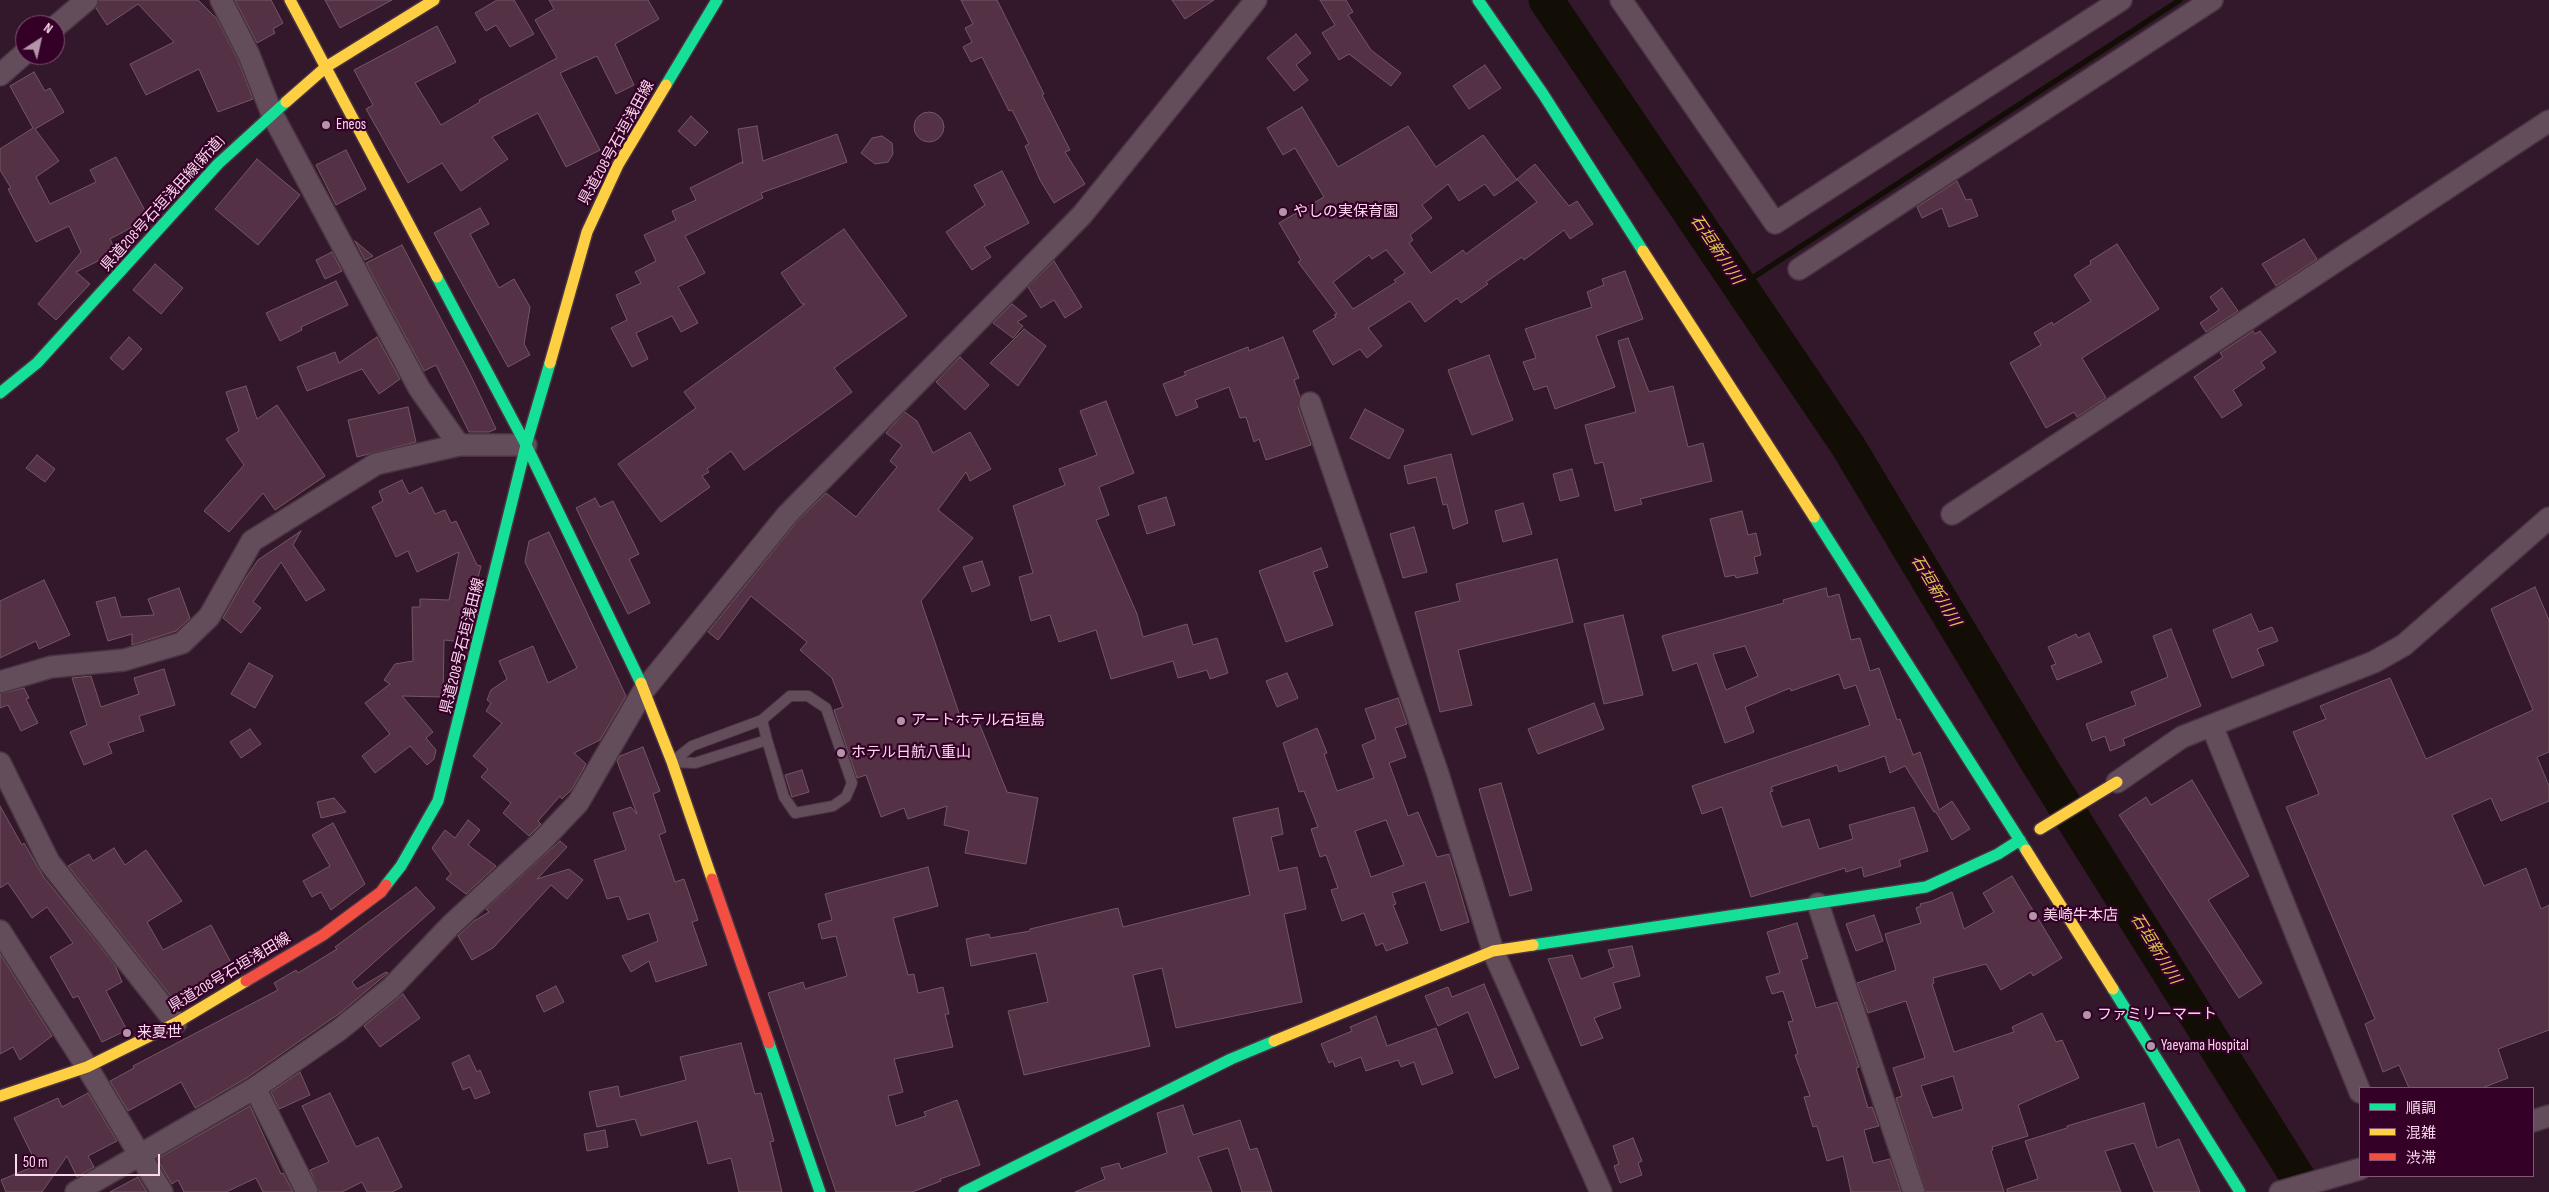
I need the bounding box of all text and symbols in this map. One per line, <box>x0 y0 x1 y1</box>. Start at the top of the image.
north arrow <box>15 15 65 65</box>
text: N <box>40 19 56 37</box>
street label: 県道208号石垣浅田線 <box>575 78 659 208</box>
place label: Eneos <box>336 116 366 134</box>
marker: Eneos <box>320 119 332 131</box>
street label: 県道208号石垣浅田線(新道) <box>97 133 229 275</box>
place label: やしの実保育園 <box>1293 203 1398 221</box>
marker: やしの実保育園 <box>1277 206 1289 218</box>
water label: 石垣新川川 <box>1686 211 1746 289</box>
water label: 石垣新川川 <box>1906 552 1964 630</box>
street label: 県道208号石垣浅田線 <box>437 576 489 716</box>
place label: アートホテル石垣島 <box>911 712 1045 730</box>
marker: アートホテル石垣島 <box>895 715 907 727</box>
place label: ホテル日航八重山 <box>851 744 971 762</box>
marker: ホテル日航八重山 <box>835 747 847 759</box>
place label: 美崎牛本店 <box>2043 907 2118 925</box>
marker: 美崎牛本店 <box>2027 910 2039 922</box>
water label: 石垣新川川 <box>2126 910 2184 988</box>
street label: 県道208号石垣浅田線 <box>166 929 294 1017</box>
place label: ファミリーマート <box>2097 1006 2217 1024</box>
marker: ファミリーマート <box>2081 1009 2093 1021</box>
place label: 来夏世 <box>137 1024 182 1042</box>
marker: 来夏世 <box>121 1027 133 1039</box>
place label: Yaeyama Hospital <box>2161 1037 2249 1055</box>
marker: Yaeyama Hospital <box>2145 1040 2157 1052</box>
legend <box>2359 1087 2534 1177</box>
text: 順調 <box>2406 1099 2436 1118</box>
text: 混雑 <box>2406 1124 2436 1143</box>
scale bar <box>18 1144 162 1176</box>
text: 渋滞 <box>2406 1149 2436 1168</box>
text: 50 m <box>23 1153 48 1172</box>

